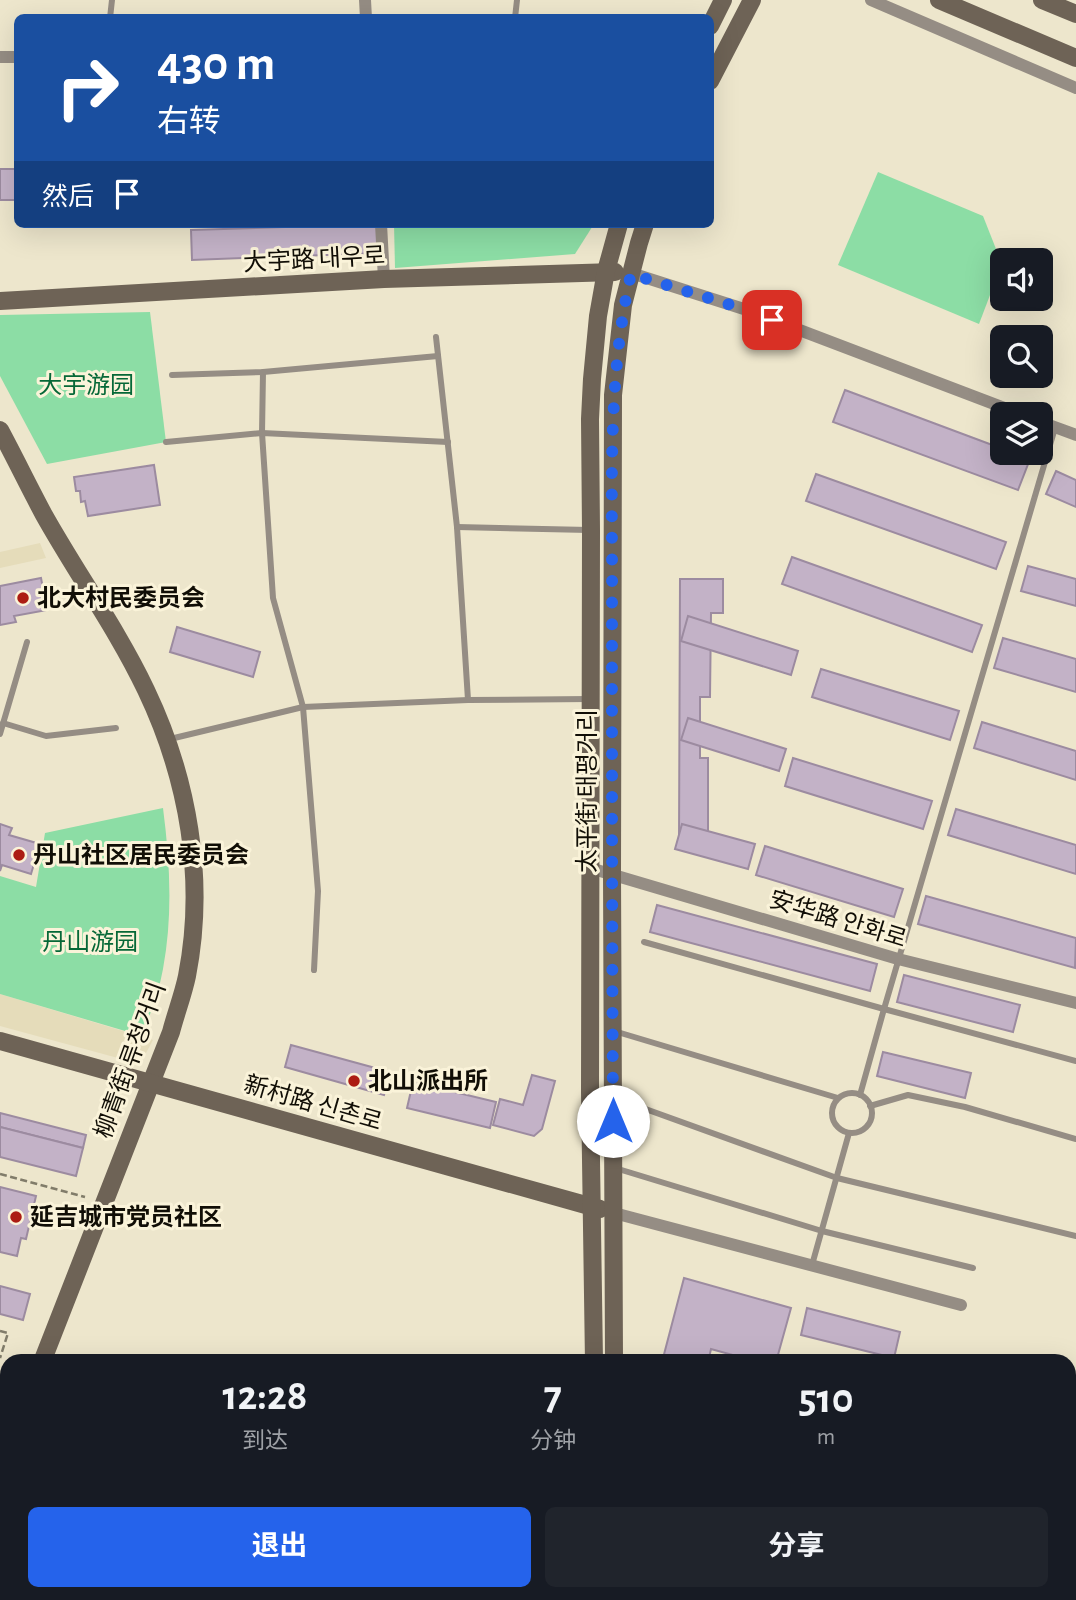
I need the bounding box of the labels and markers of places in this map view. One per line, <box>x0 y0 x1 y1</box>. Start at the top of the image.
pin <box>742 290 802 350</box>
place label: 北大村民委员会 <box>37 585 205 611</box>
marker: 北大村民委员会 <box>15 590 31 606</box>
place label: 丹山社区居民委员会 <box>33 842 249 868</box>
marker: 丹山社区居民委员会 <box>11 847 27 863</box>
place label: 北山派出所 <box>368 1068 488 1094</box>
marker: 北山派出所 <box>346 1073 362 1089</box>
place label: 延吉城市党员社区 <box>30 1204 222 1230</box>
marker: 延吉城市党员社区 <box>8 1209 24 1225</box>

